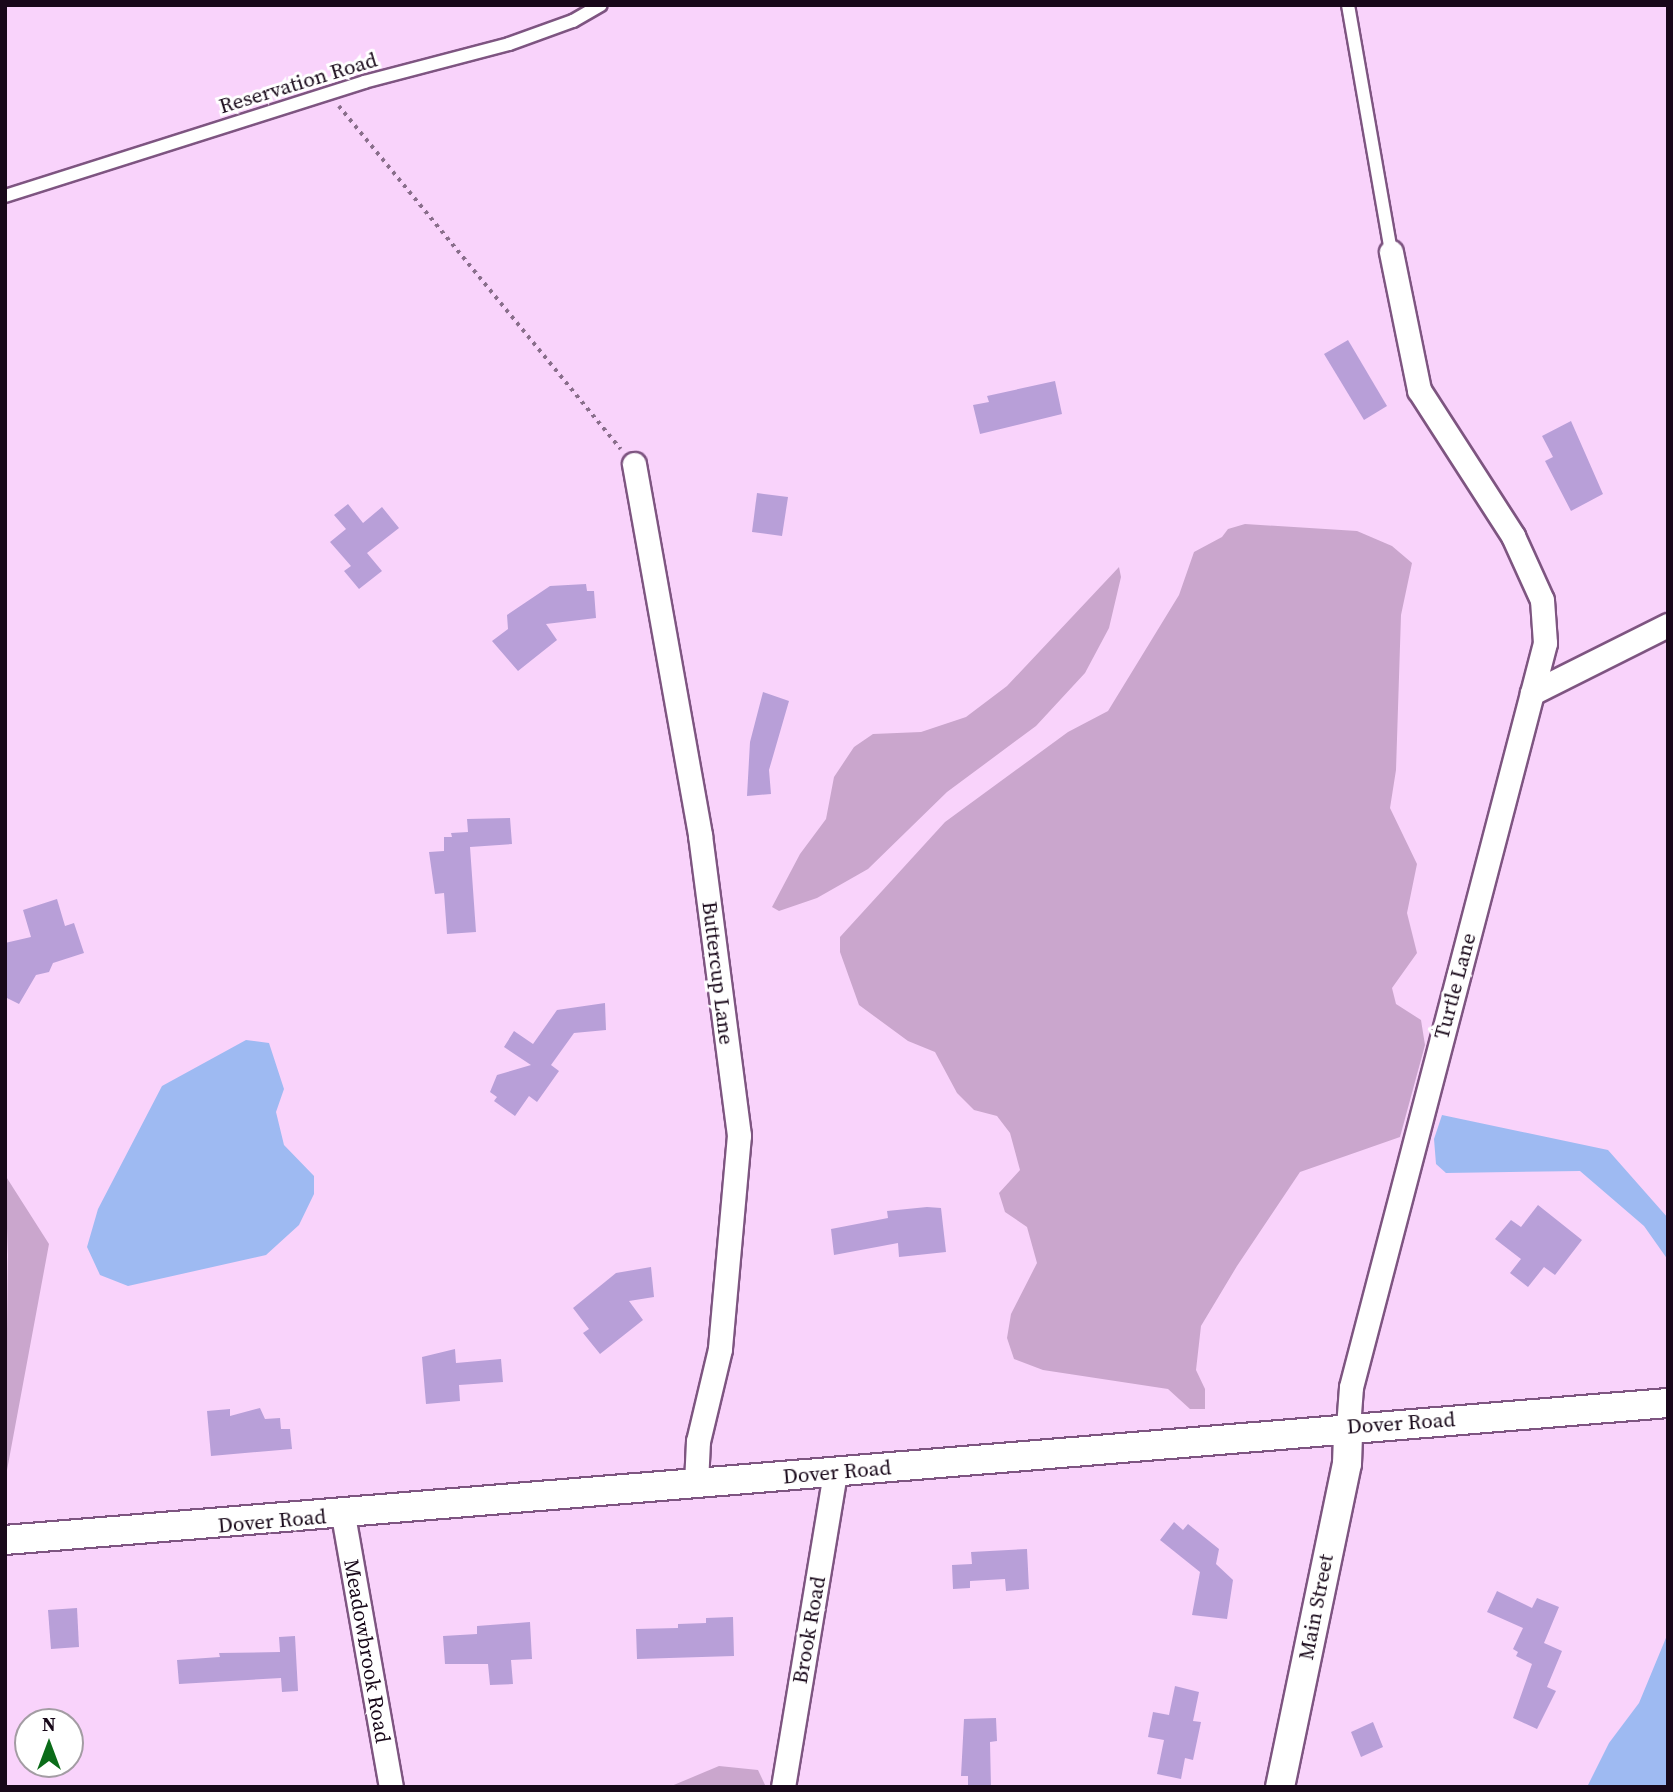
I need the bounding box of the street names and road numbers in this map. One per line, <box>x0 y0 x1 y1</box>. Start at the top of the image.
street label: Reservation Road <box>216 47 380 119</box>
street label: Buttercup Lane <box>697 900 739 1046</box>
street label: Turtle Lane <box>1429 930 1481 1042</box>
street label: Dover Road <box>1346 1407 1456 1439</box>
street label: Dover Road <box>782 1455 892 1489</box>
street label: Dover Road <box>217 1504 327 1538</box>
street label: Main Street <box>1293 1552 1339 1662</box>
street label: Meadowbrook Road <box>338 1557 396 1745</box>
street label: Brook Road <box>787 1574 831 1686</box>

